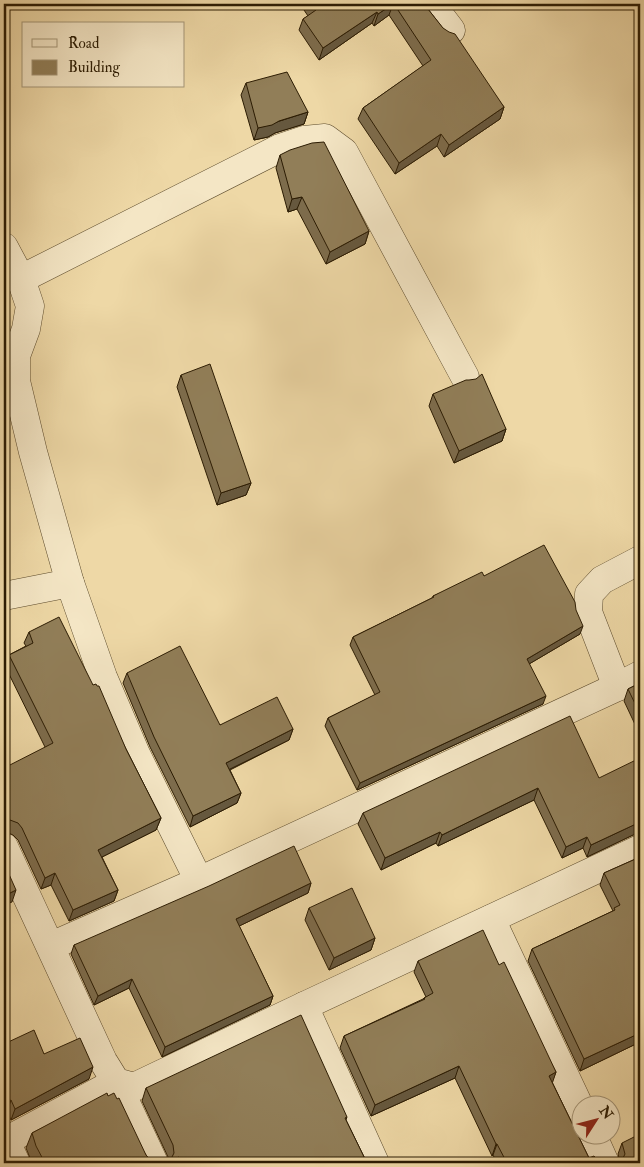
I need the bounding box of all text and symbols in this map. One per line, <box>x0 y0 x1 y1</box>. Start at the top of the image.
legend <box>22 22 185 88</box>
text: Road <box>68 34 100 53</box>
text: Building <box>68 58 120 77</box>
north arrow <box>572 1094 622 1144</box>
text: N <box>595 1102 617 1123</box>

